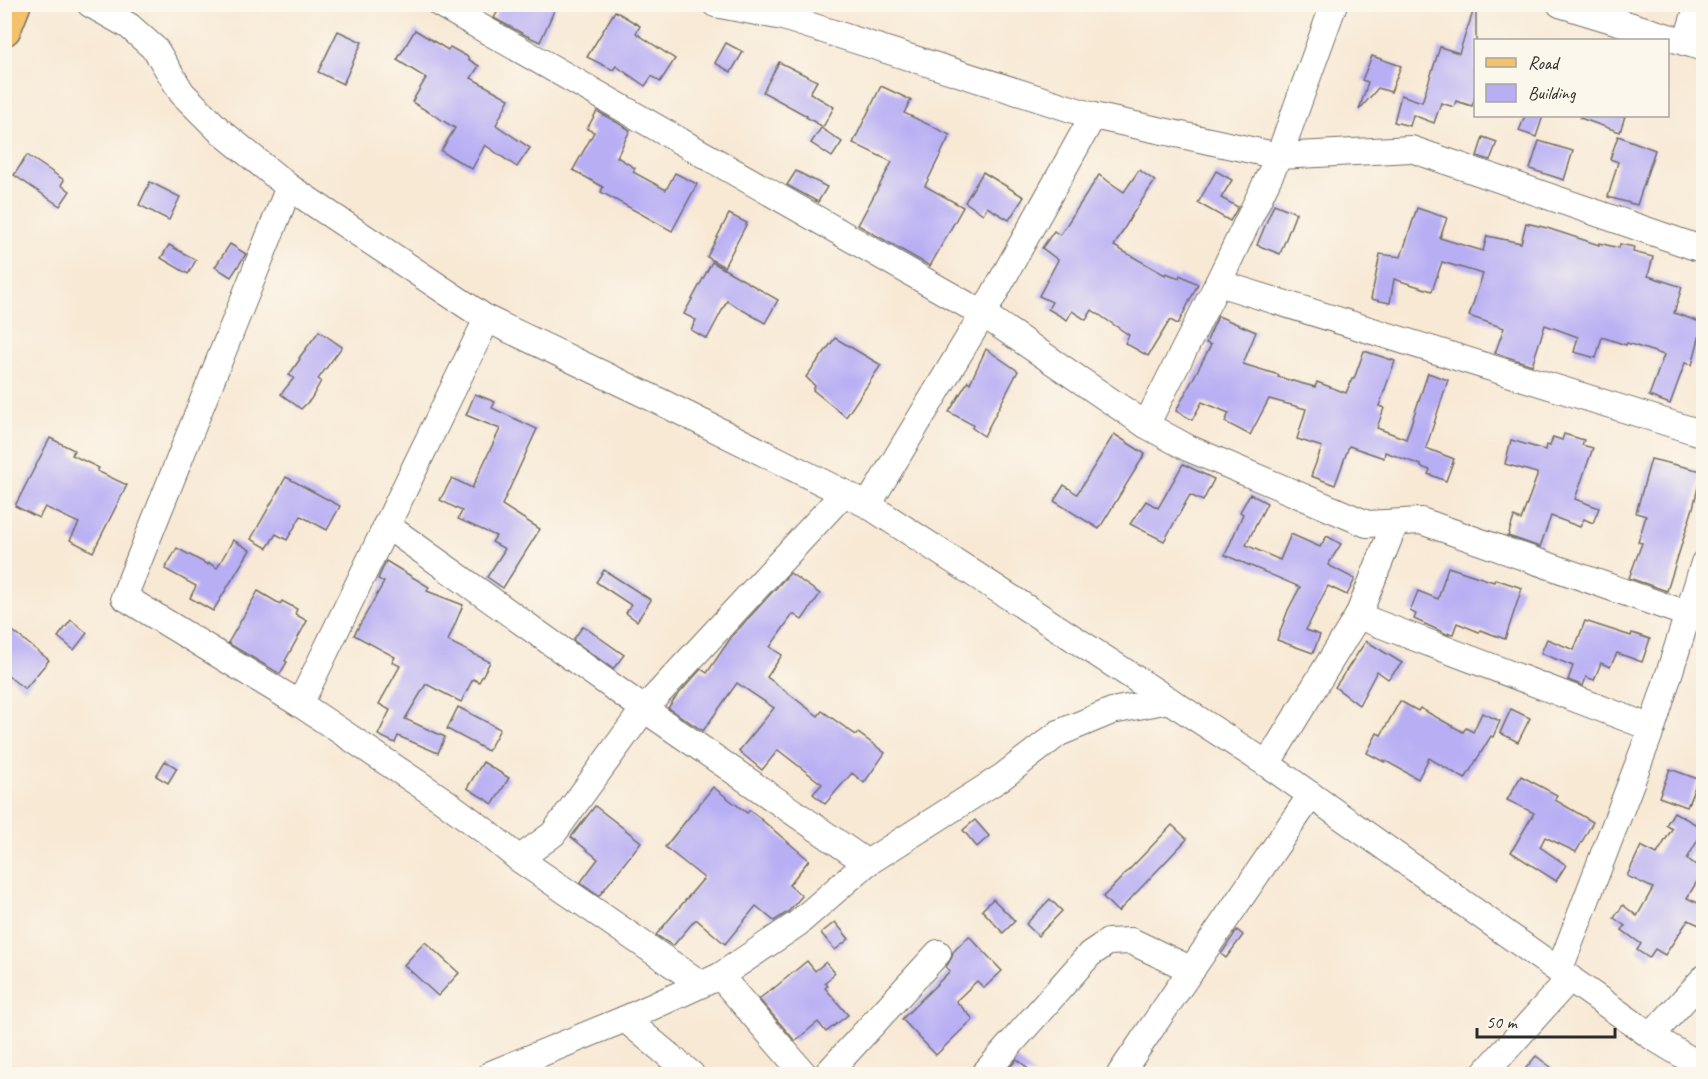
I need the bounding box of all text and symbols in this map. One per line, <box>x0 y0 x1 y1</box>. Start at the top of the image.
legend <box>1474 39 1669 117</box>
text: Road <box>1528 52 1561 74</box>
text: Building <box>1528 82 1577 104</box>
scale bar <box>1477 1001 1615 1039</box>
text: 50 m <box>1486 1011 1519 1033</box>

